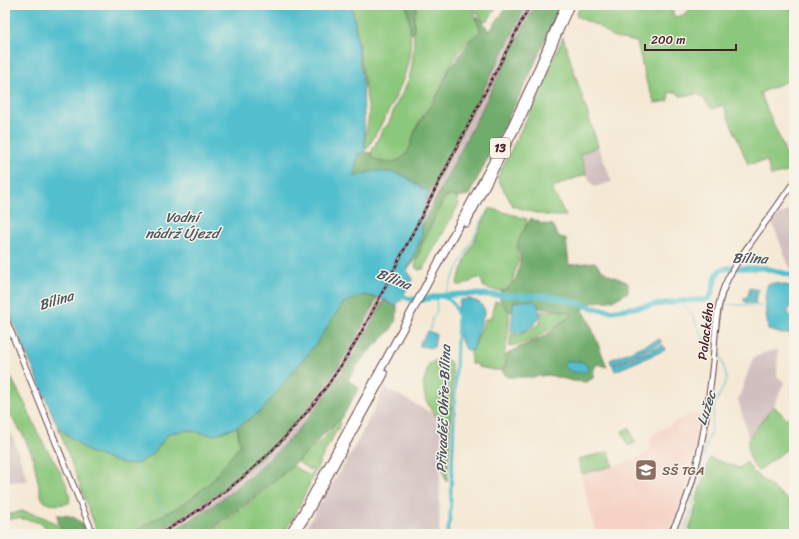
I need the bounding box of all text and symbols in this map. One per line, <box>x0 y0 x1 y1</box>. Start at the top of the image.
scale bar <box>645 26 736 52</box>
text: 200 m <box>651 29 685 51</box>
road number: 13 <box>490 138 510 158</box>
water label: Vodní nádrž Újezd <box>145 205 222 246</box>
water label: Bílina <box>732 245 770 272</box>
water label: Bílina <box>373 262 417 298</box>
water label: Bílina <box>36 283 78 318</box>
street label: Palackého <box>691 300 721 361</box>
water label: Přivaděč Ohře-Bílina <box>429 343 458 473</box>
water label: Lužec <box>689 386 724 429</box>
school or university icon: SŠ TGA <box>633 457 659 483</box>
place label: SŠ TGA <box>662 459 704 482</box>

